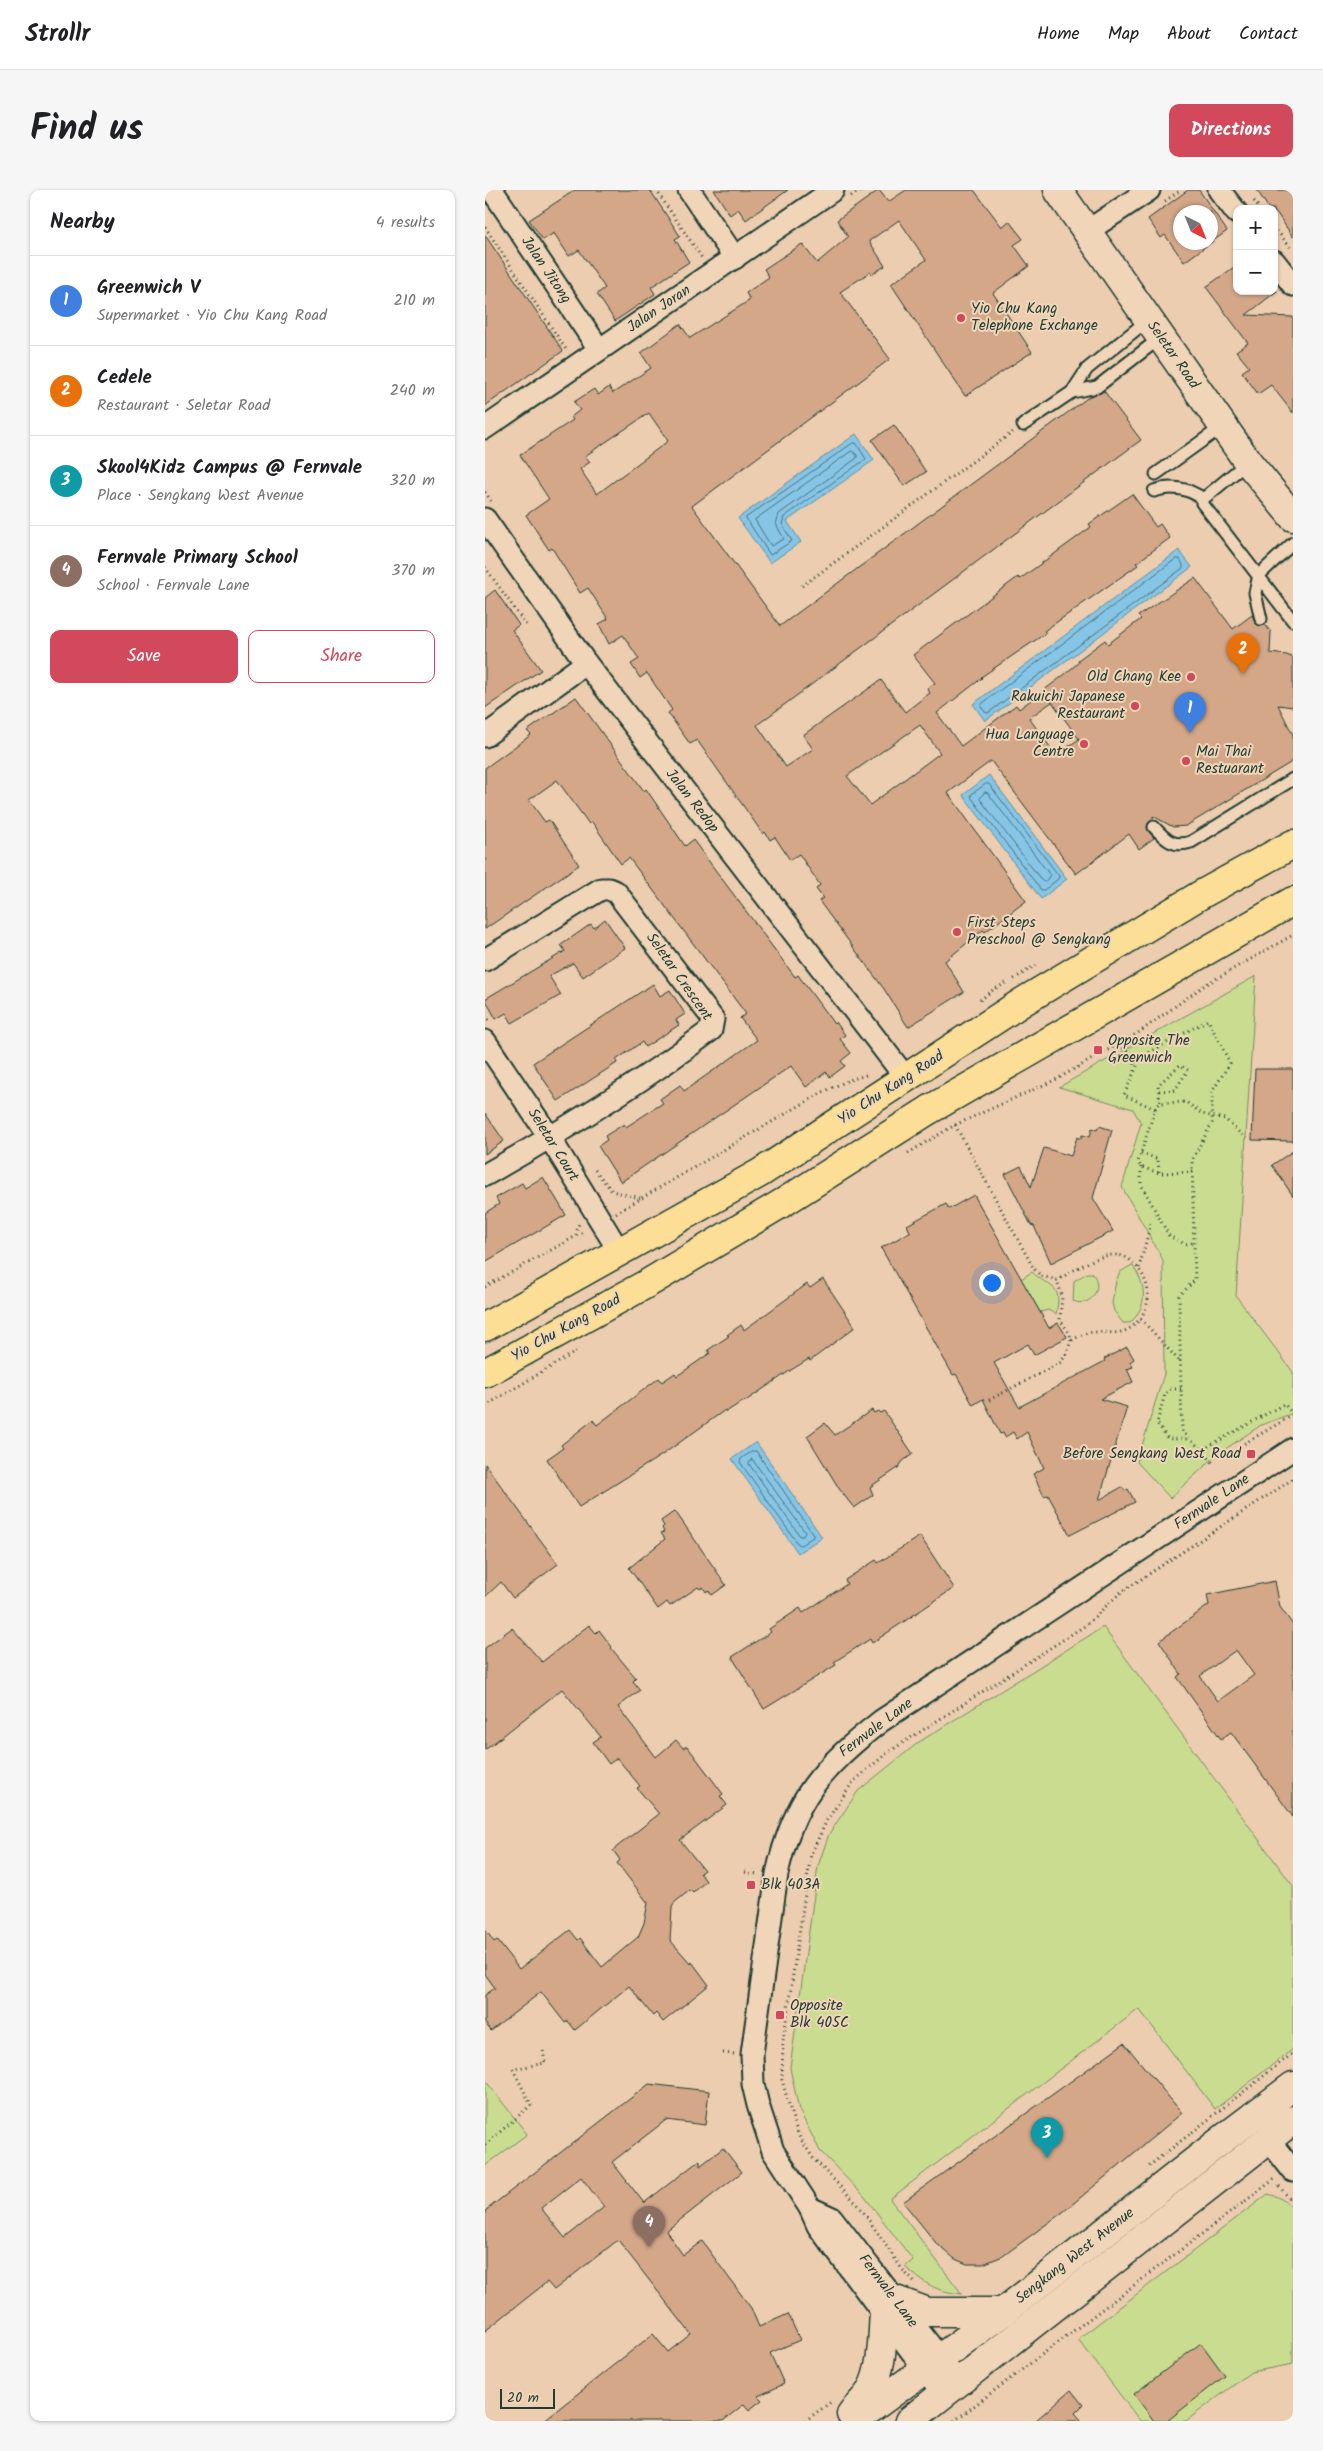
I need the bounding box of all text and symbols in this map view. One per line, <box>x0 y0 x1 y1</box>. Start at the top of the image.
text: Strollr <box>25 15 90 54</box>
text: Home <box>1037 20 1080 49</box>
text: Map <box>1108 20 1139 49</box>
text: About <box>1167 20 1211 49</box>
text: Contact <box>1239 20 1298 49</box>
text: Find us <box>30 102 143 158</box>
button: Directions <box>1169 104 1293 157</box>
north arrow <box>1173 205 1218 250</box>
map controls <box>1233 205 1278 295</box>
button: + <box>1233 205 1278 250</box>
text: Nearby <box>50 206 115 239</box>
text: 4 results <box>376 210 435 235</box>
street label: Jalan Jitong <box>514 231 578 309</box>
button: − <box>1233 250 1278 295</box>
text: Greenwich V <box>97 273 200 303</box>
street label: Jalan Joran <box>622 279 696 339</box>
text: 1 <box>64 288 68 313</box>
text: 210 m <box>394 288 435 313</box>
place label: Yio Chu Kang Telephone Exchange <box>971 297 1098 338</box>
text: Supermarket · Yio Chu Kang Road <box>97 303 327 328</box>
marker: Yio Chu Kang Telephone Exchange <box>955 312 967 324</box>
street label: Seletar Road <box>1141 316 1206 395</box>
text: Cedele <box>97 363 152 393</box>
text: 2 <box>61 378 71 403</box>
text: 240 m <box>390 378 435 403</box>
text: Restaurant · Seletar Road <box>97 393 270 418</box>
text: Skool4Kidz Campus @ Fernvale <box>97 453 362 483</box>
text: 3 <box>62 468 70 493</box>
text: 320 m <box>389 468 435 493</box>
text: Place · Sengkang West Avenue <box>97 483 304 508</box>
text: Fernvale Primary School <box>97 543 298 573</box>
text: 4 <box>62 558 70 583</box>
text: 370 m <box>391 558 435 583</box>
text: School · Fernvale Lane <box>97 573 249 598</box>
button: Save <box>50 630 238 683</box>
button: Share <box>248 630 435 683</box>
pin: 2 <box>1227 633 1259 674</box>
place label: Old Chang Kee <box>1087 665 1181 689</box>
marker: Old Chang Kee <box>1185 671 1197 683</box>
place label: Rakuichi Japanese Restaurant <box>1011 685 1125 726</box>
pin: 1 <box>1174 692 1206 733</box>
marker: Rakuichi Japanese Restaurant <box>1129 700 1141 712</box>
place label: Hua Language Centre <box>985 723 1074 764</box>
marker: Hua Language Centre <box>1078 738 1090 750</box>
place label: Mai Thai Restuarant <box>1196 740 1264 781</box>
marker: Mai Thai Restuarant <box>1180 755 1192 767</box>
street label: Jalan Redop <box>659 764 725 838</box>
place label: First Steps Preschool @ Sengkang <box>967 911 1111 952</box>
marker: First Steps Preschool @ Sengkang <box>951 926 963 938</box>
street label: Seletar Crescent <box>640 928 719 1026</box>
place label: Opposite The Greenwich <box>1108 1029 1190 1070</box>
street label: Yio Chu Kang Road <box>833 1044 949 1131</box>
marker: Opposite The Greenwich <box>1092 1044 1104 1056</box>
street label: Seletar Court <box>521 1104 585 1187</box>
your location <box>979 1270 1005 1296</box>
street label: Yio Chu Kang Road <box>507 1288 626 1368</box>
place label: Before Sengkang West Road <box>1063 1442 1242 1466</box>
marker: Before Sengkang West Road <box>1245 1448 1257 1460</box>
street label: Fernvale Lane <box>1169 1467 1255 1536</box>
street label: Fernvale Lane <box>834 1692 918 1764</box>
place label: Blk 403A <box>761 1873 821 1897</box>
marker: Blk 403A <box>745 1879 757 1891</box>
place label: Opposite Blk 405C <box>790 1994 849 2035</box>
marker: Opposite Blk 405C <box>774 2009 786 2021</box>
pin: 3 <box>1031 2117 1063 2158</box>
street label: Sengkang West Avenue <box>1010 2201 1140 2310</box>
pin: 4 <box>633 2206 665 2247</box>
street label: Fernvale Lane <box>852 2249 924 2333</box>
scale bar <box>500 2386 555 2409</box>
text: 20 m <box>507 2387 539 2409</box>

